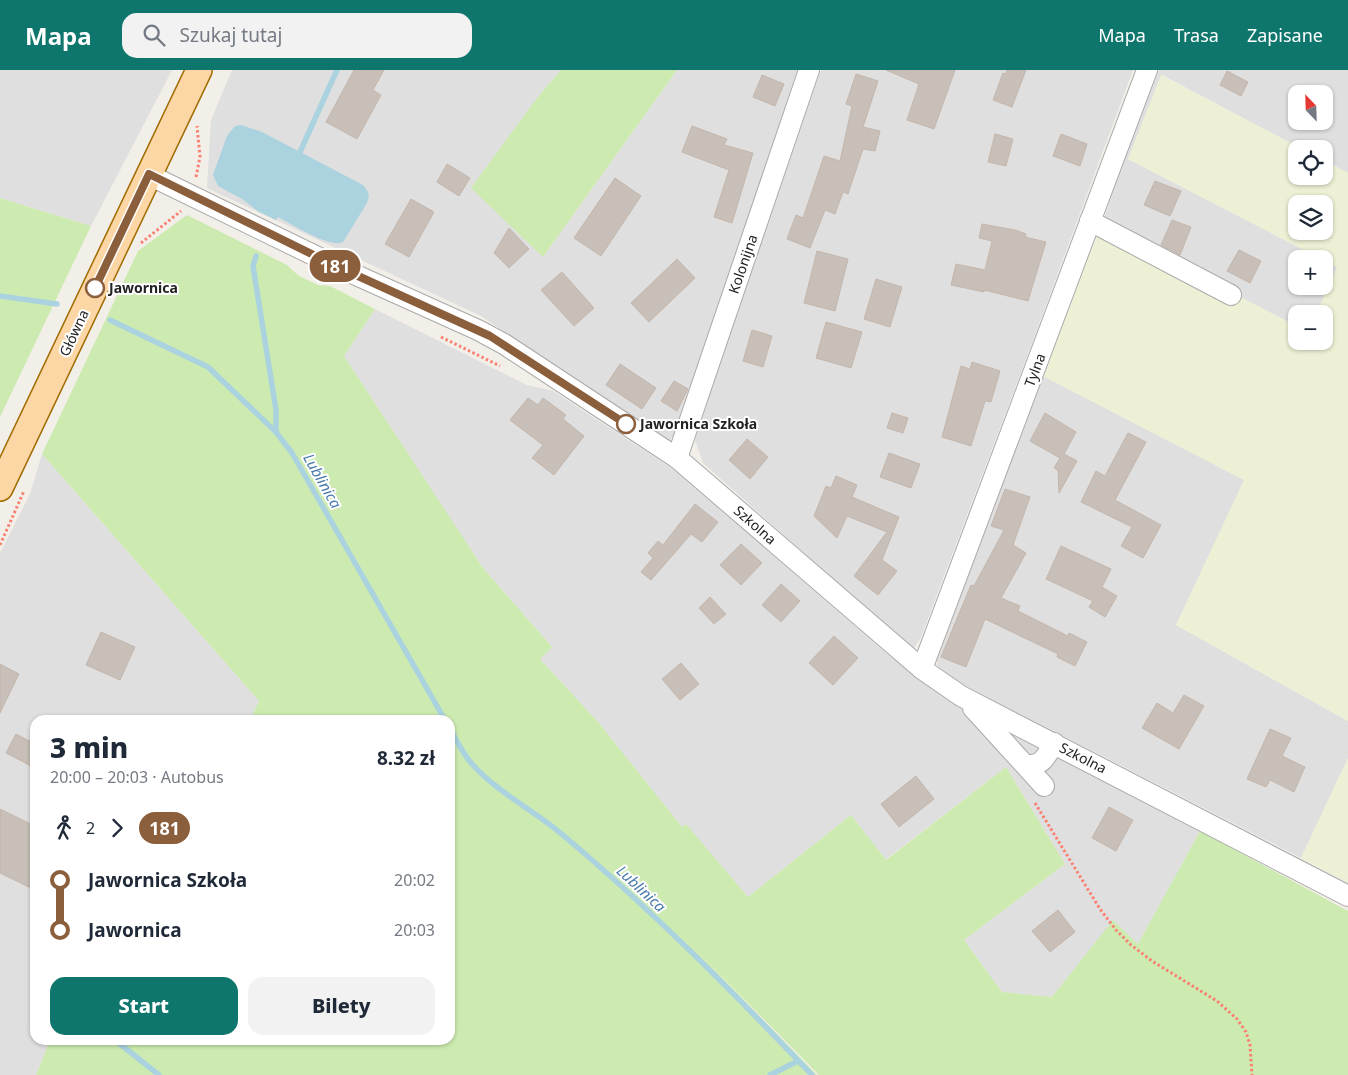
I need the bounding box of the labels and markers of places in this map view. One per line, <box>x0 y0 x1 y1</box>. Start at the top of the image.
marker: Jawornica <box>85 278 105 298</box>
place label: Jawornica <box>107 278 178 297</box>
marker: Jawornica Szkoła <box>616 414 636 434</box>
place label: Jawornica Szkoła <box>638 414 757 433</box>

